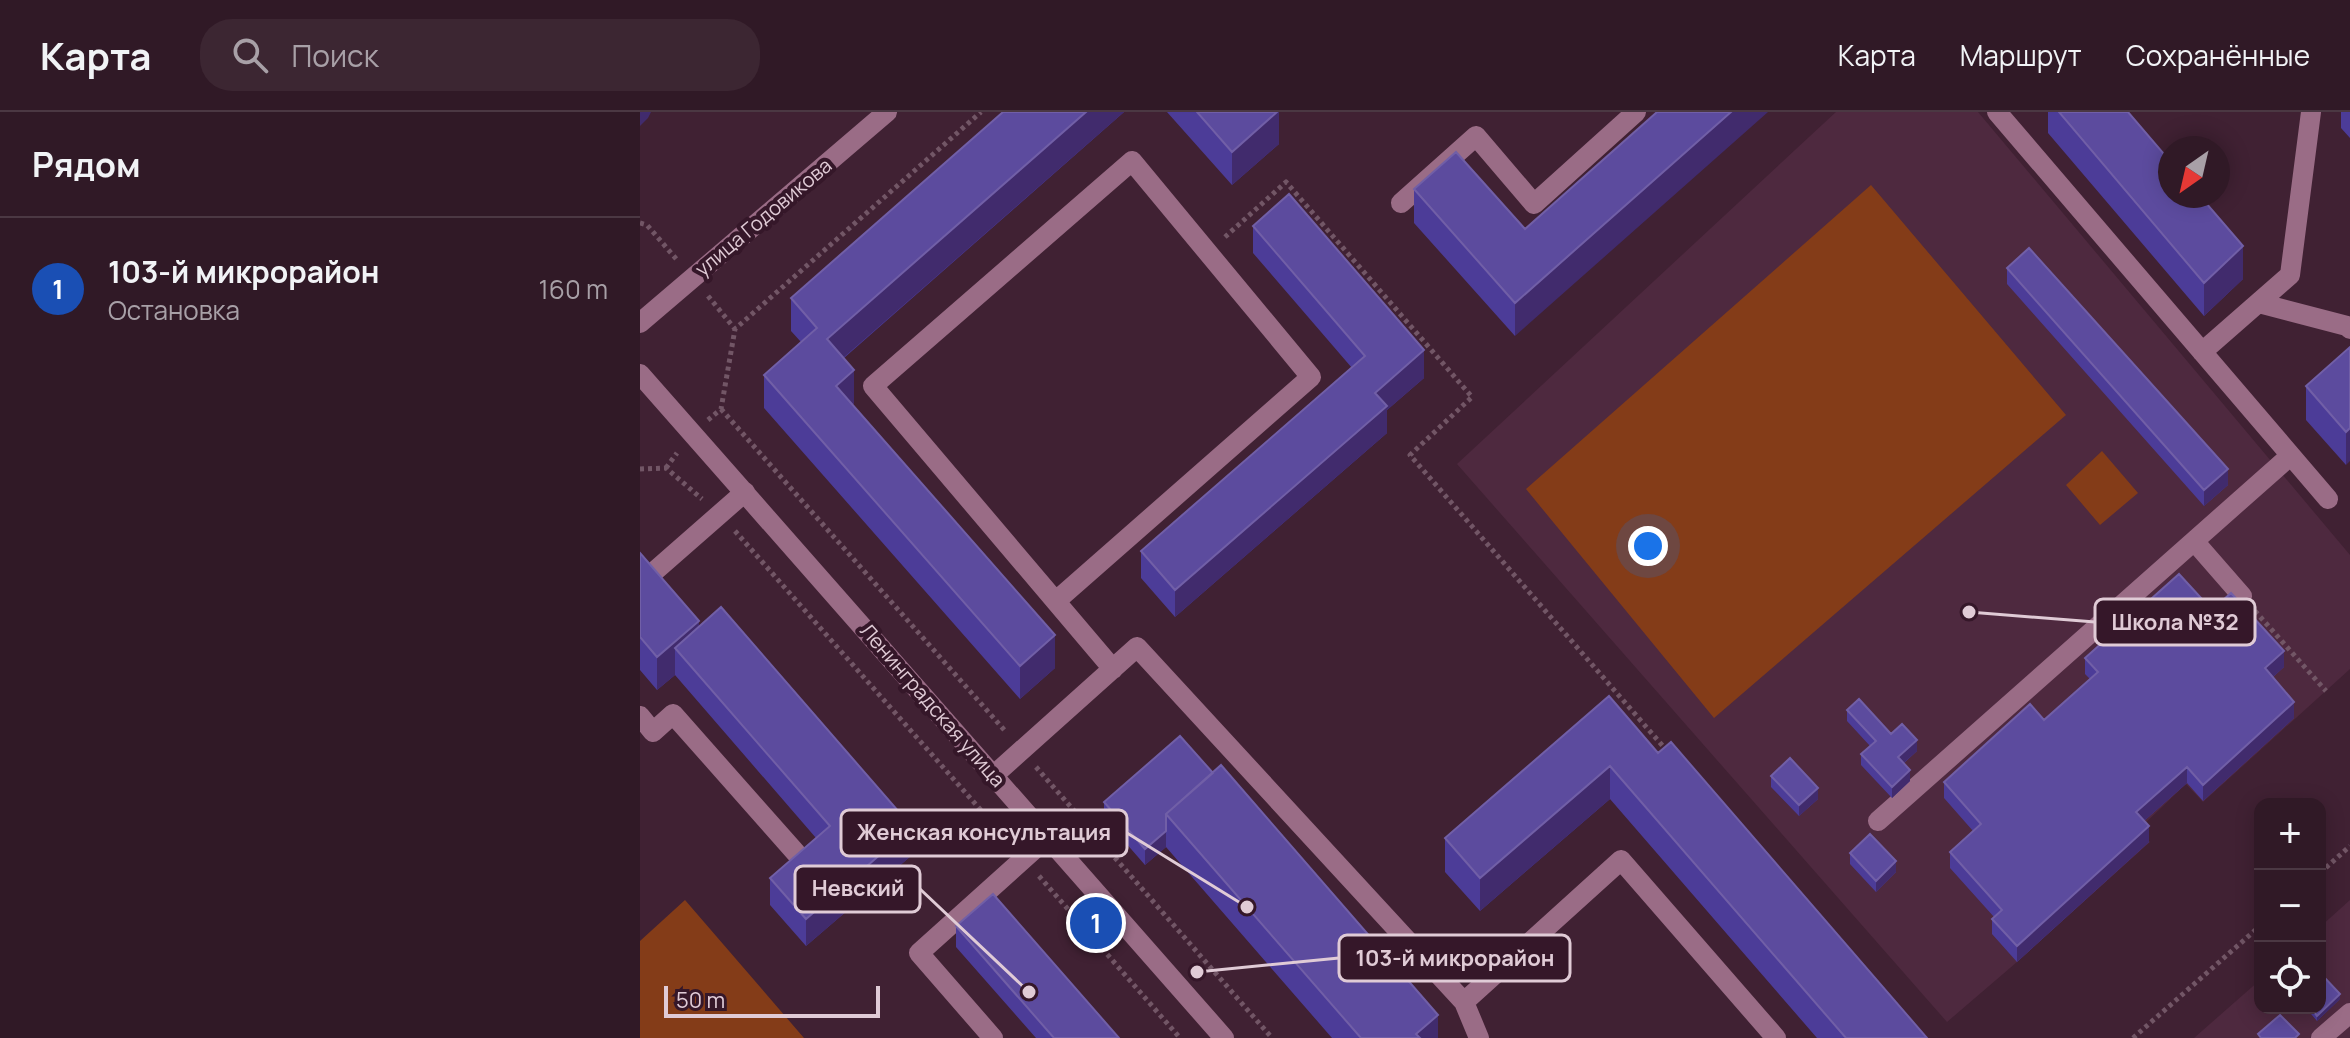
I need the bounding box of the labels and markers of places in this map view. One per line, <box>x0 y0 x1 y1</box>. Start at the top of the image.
callout: Школа №32 <box>2095 599 2255 645</box>
callout: Женская консультация <box>841 810 1127 856</box>
callout: Невский <box>795 866 920 912</box>
pin: 1 <box>1070 893 1122 953</box>
callout: 103-й микрорайон <box>1339 935 1570 981</box>

